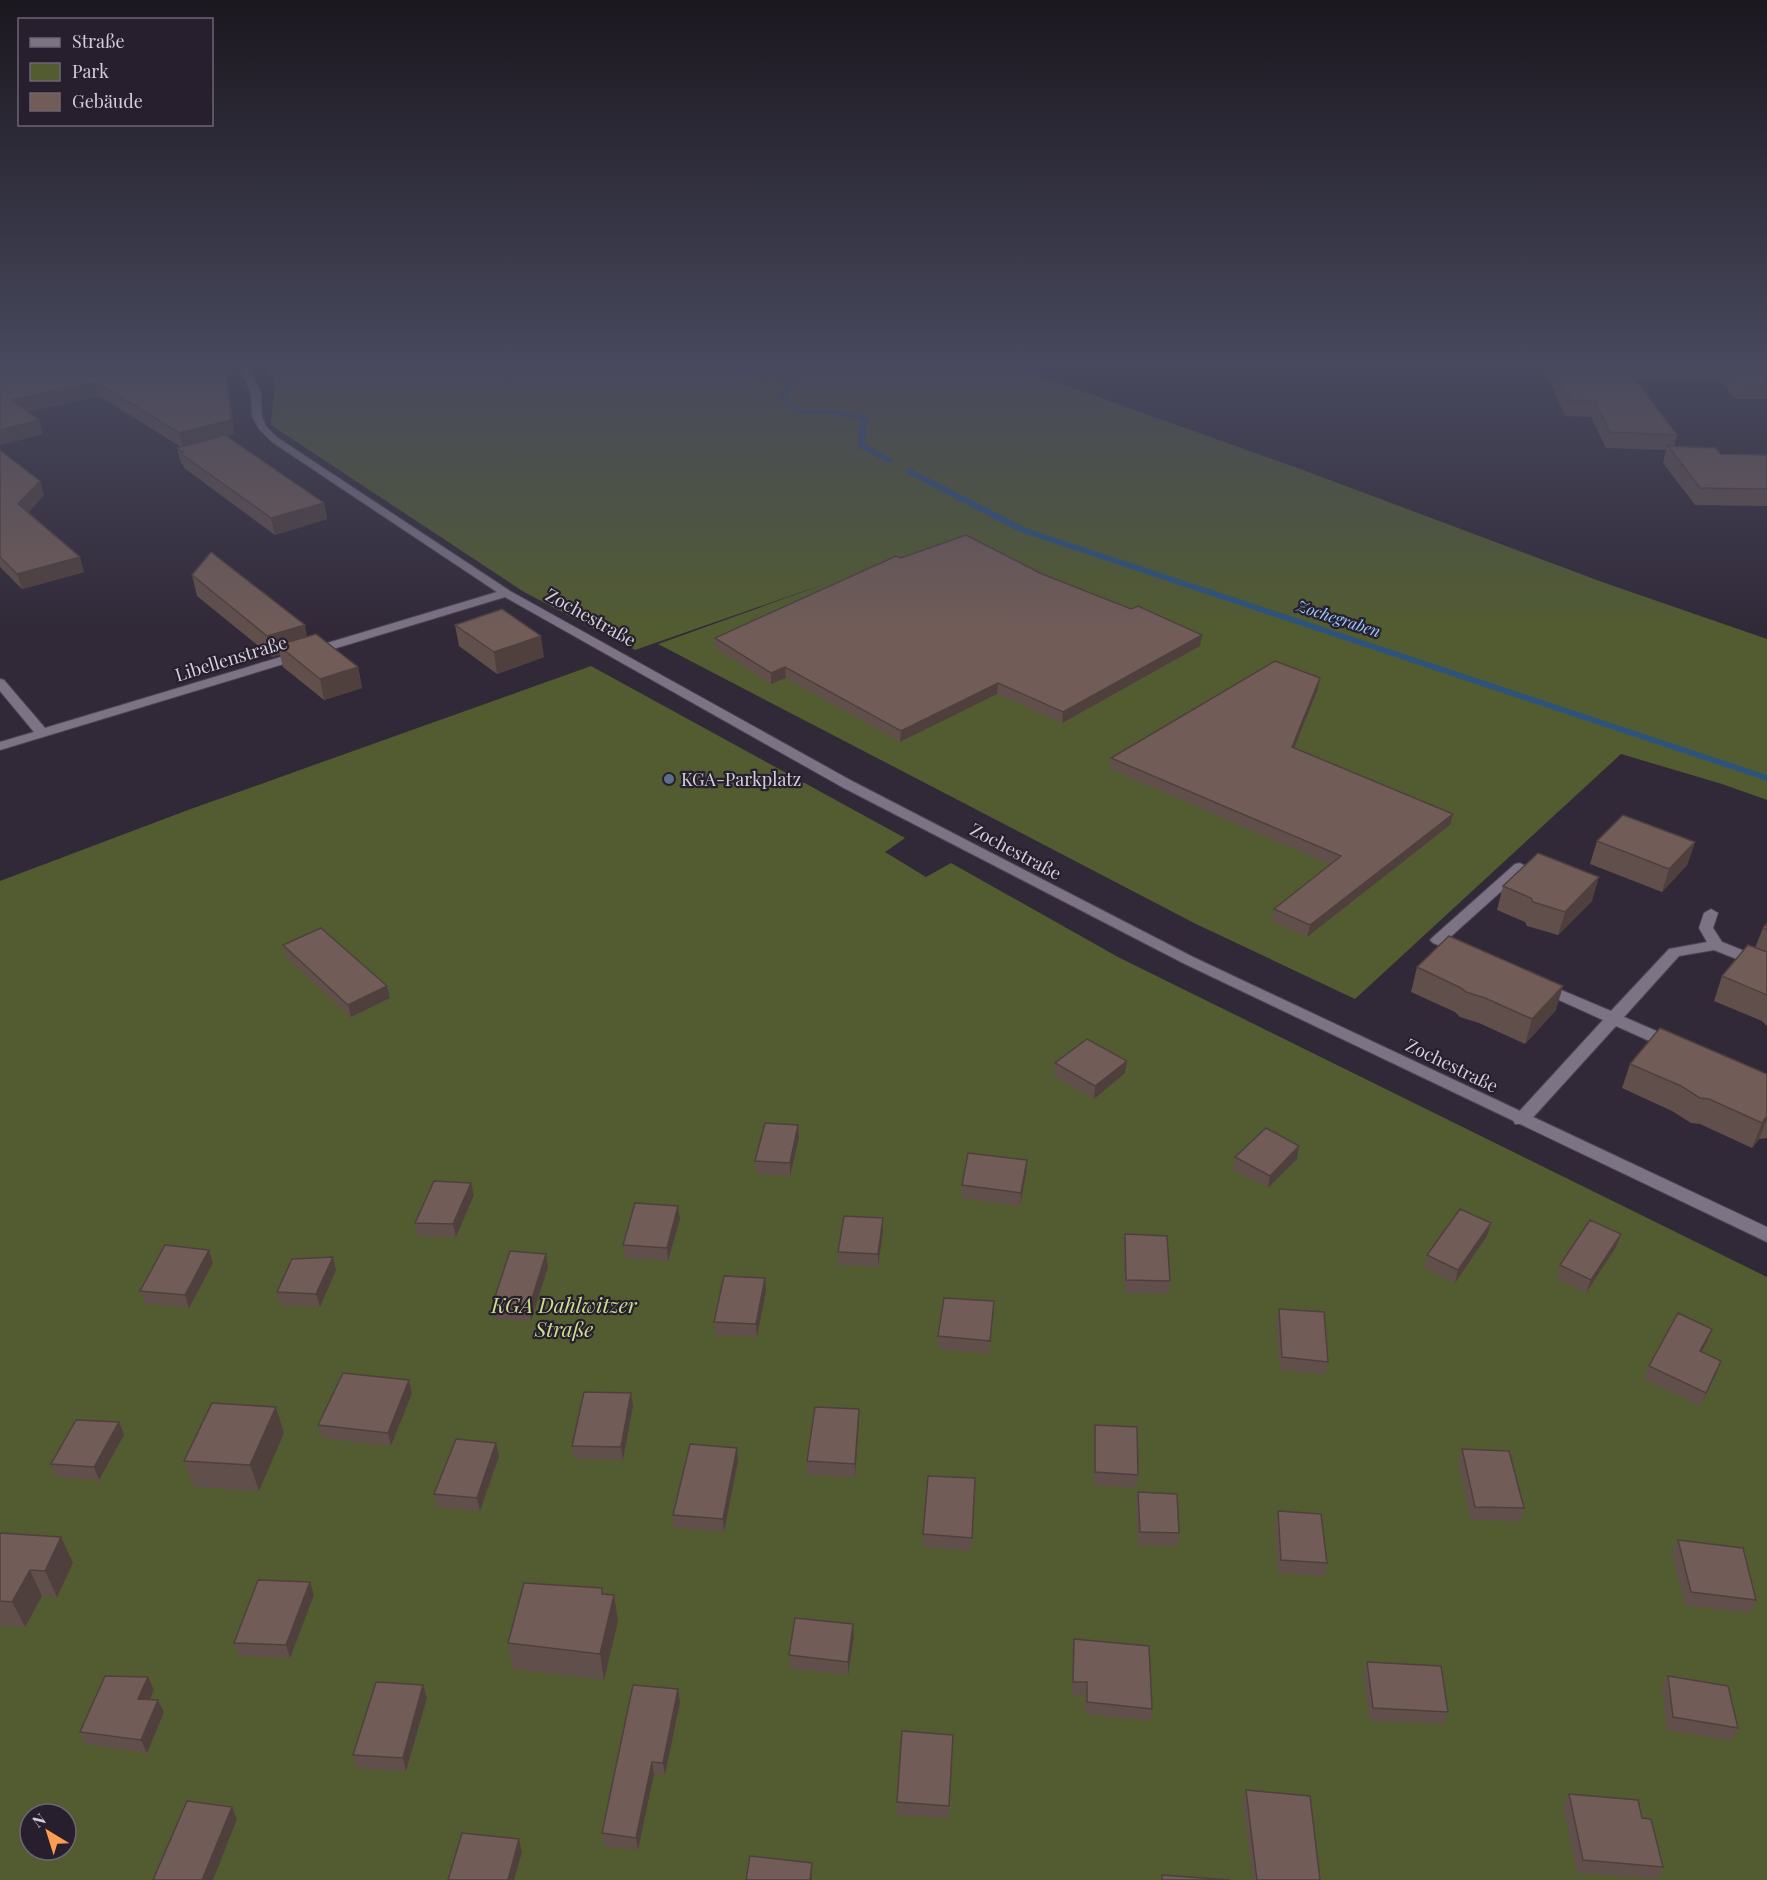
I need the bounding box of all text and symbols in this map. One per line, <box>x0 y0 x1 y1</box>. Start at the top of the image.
legend <box>18 18 213 126</box>
text: Straße <box>72 29 125 53</box>
text: Park <box>72 59 109 83</box>
text: Gebäude <box>72 89 143 113</box>
street label: Zochestraße <box>541 582 641 652</box>
water label: Zochegraben <box>1294 594 1383 641</box>
street label: Libellenstraße <box>172 630 290 686</box>
place label: KGA-Parkplatz <box>681 767 801 791</box>
marker: KGA-Parkplatz <box>662 772 676 786</box>
street label: Zochestraße <box>966 817 1066 885</box>
street label: Zochestraße <box>1402 1032 1502 1098</box>
park label: KGA Dahlwitzer Straße <box>490 1290 638 1342</box>
north arrow <box>18 1802 78 1862</box>
text: N <box>27 1808 50 1832</box>

